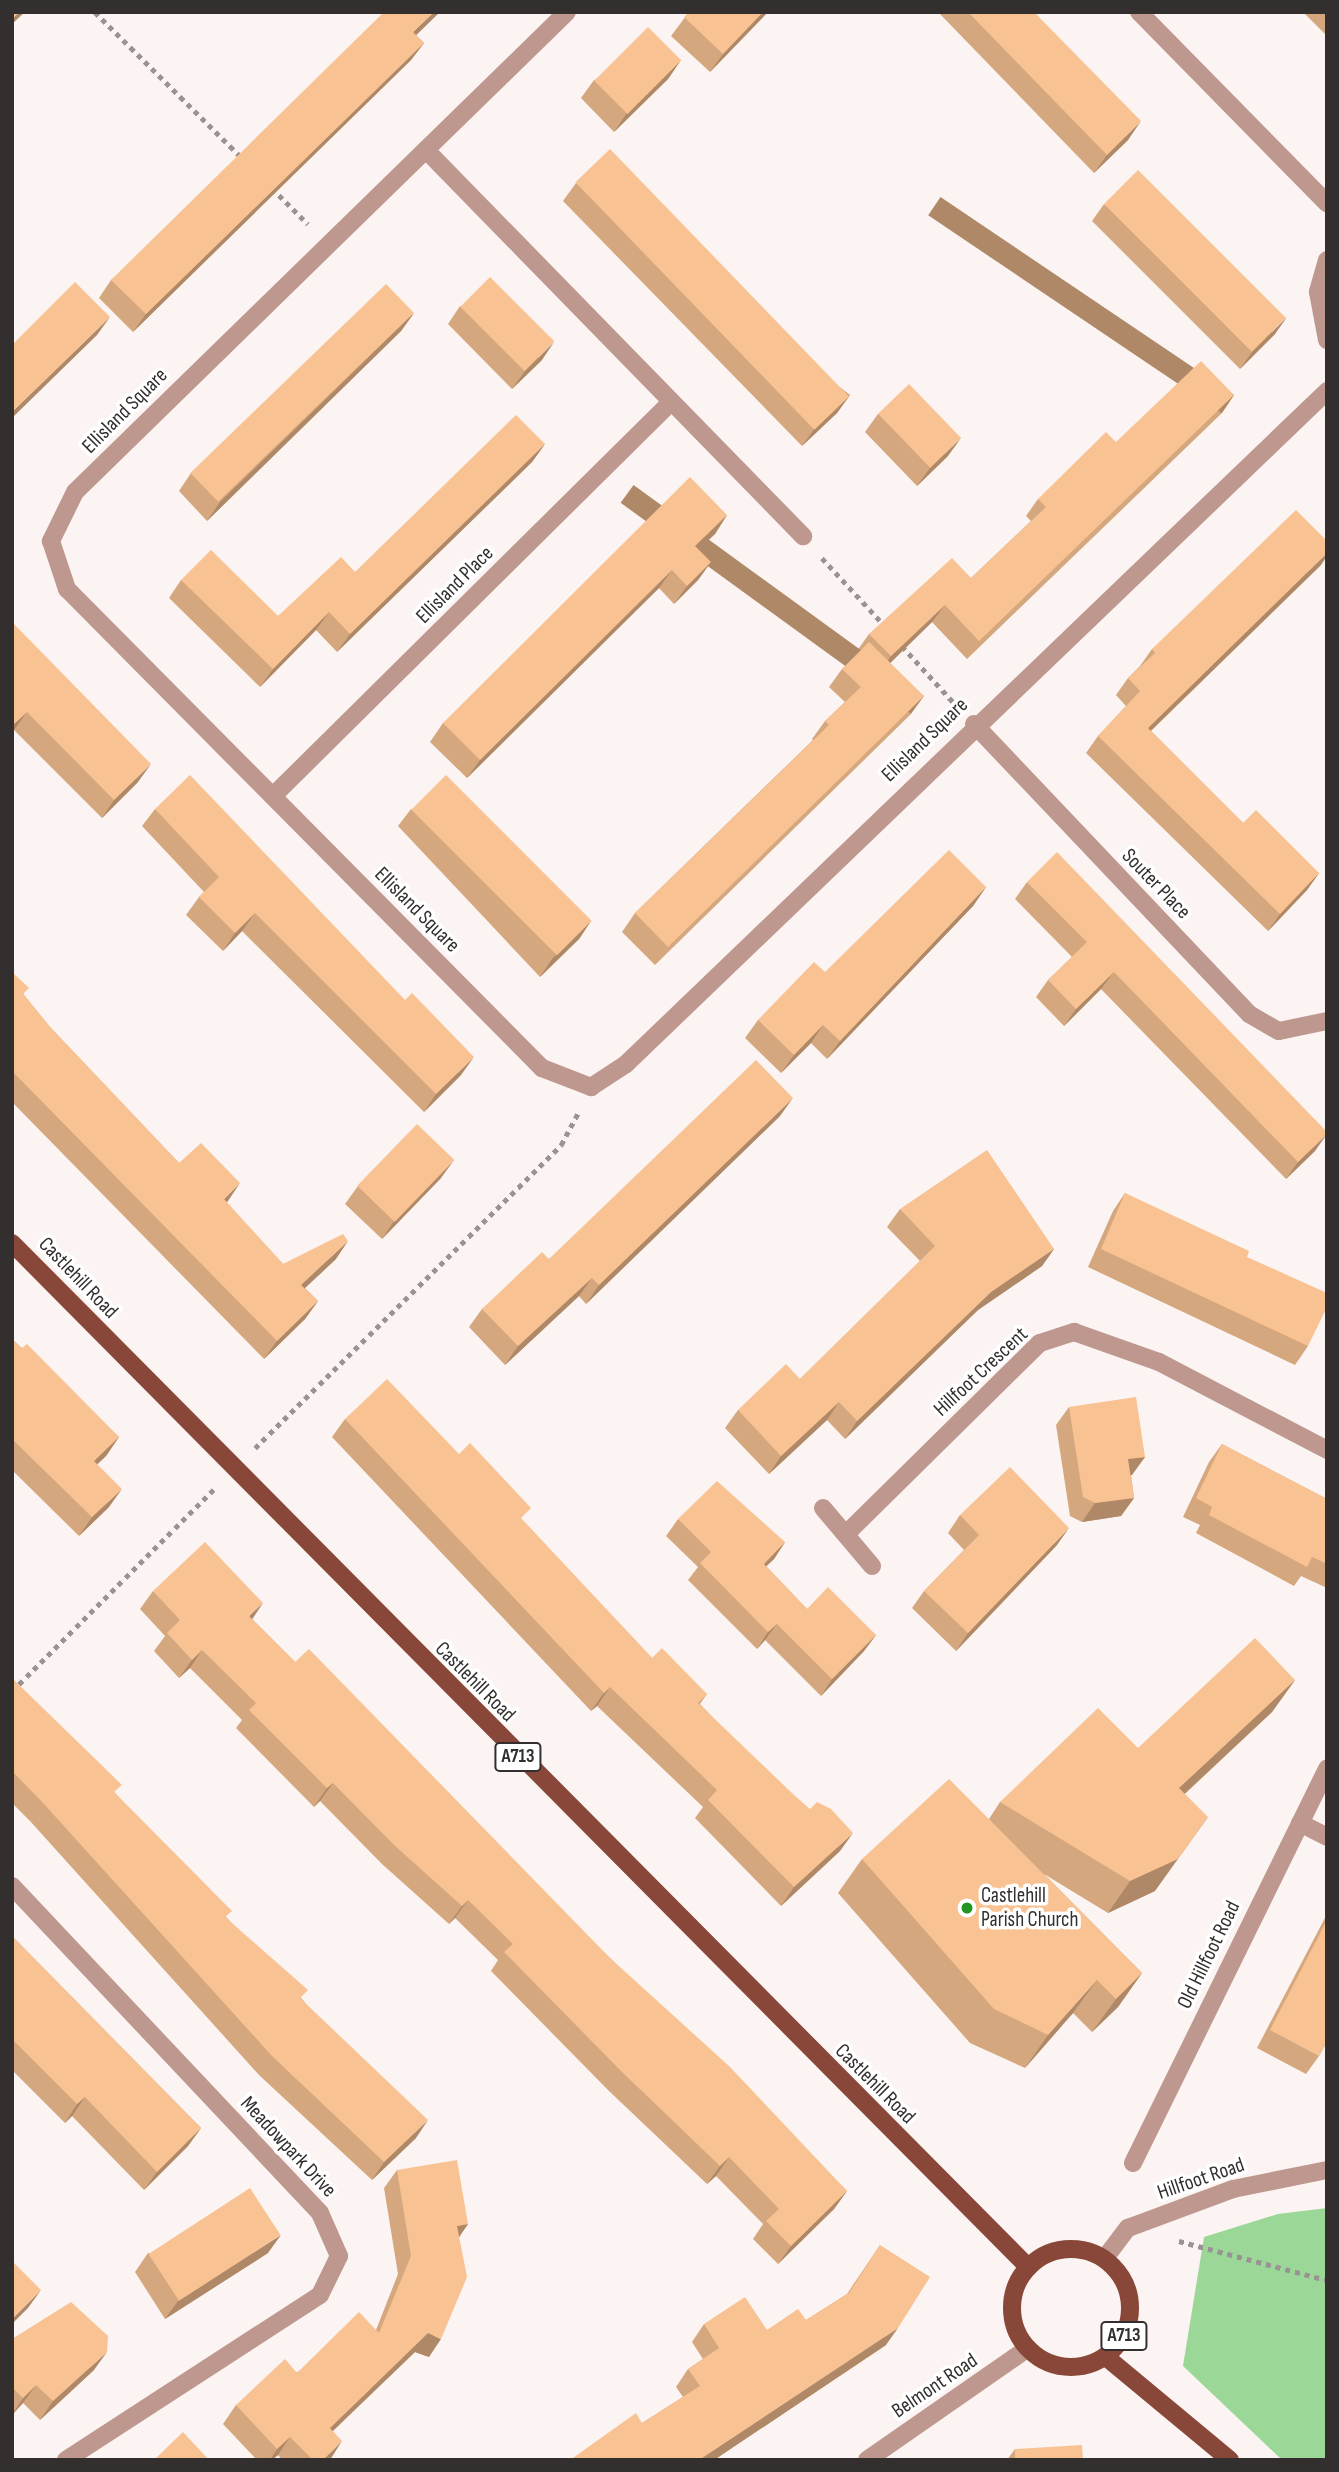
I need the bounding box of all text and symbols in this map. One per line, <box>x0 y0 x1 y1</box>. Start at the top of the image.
street label: Ellisland Square <box>77 363 173 459</box>
street label: Ellisland Place <box>411 541 499 629</box>
street label: Ellisland Square <box>877 693 973 787</box>
street label: Souter Place <box>1116 844 1196 924</box>
street label: Ellisland Square <box>369 862 465 958</box>
street label: Castlehill Road <box>33 1232 123 1324</box>
street label: Hillfoot Crescent <box>929 1322 1033 1422</box>
street label: Castlehill Road <box>430 1637 520 1727</box>
road number: A713 <box>494 1742 542 1772</box>
place label: Castlehill Parish Church <box>981 1883 1079 1933</box>
street label: Old Hillfoot Road <box>1172 1897 1246 2013</box>
marker: Castlehill Parish Church <box>959 1900 975 1916</box>
street label: Castlehill Road <box>830 2039 920 2129</box>
street label: Meadowpark Drive <box>235 2091 341 2203</box>
street label: Hillfoot Road <box>1154 2152 1248 2206</box>
road number: A713 <box>1100 2320 1148 2352</box>
street label: Belmont Road <box>887 2348 983 2424</box>

